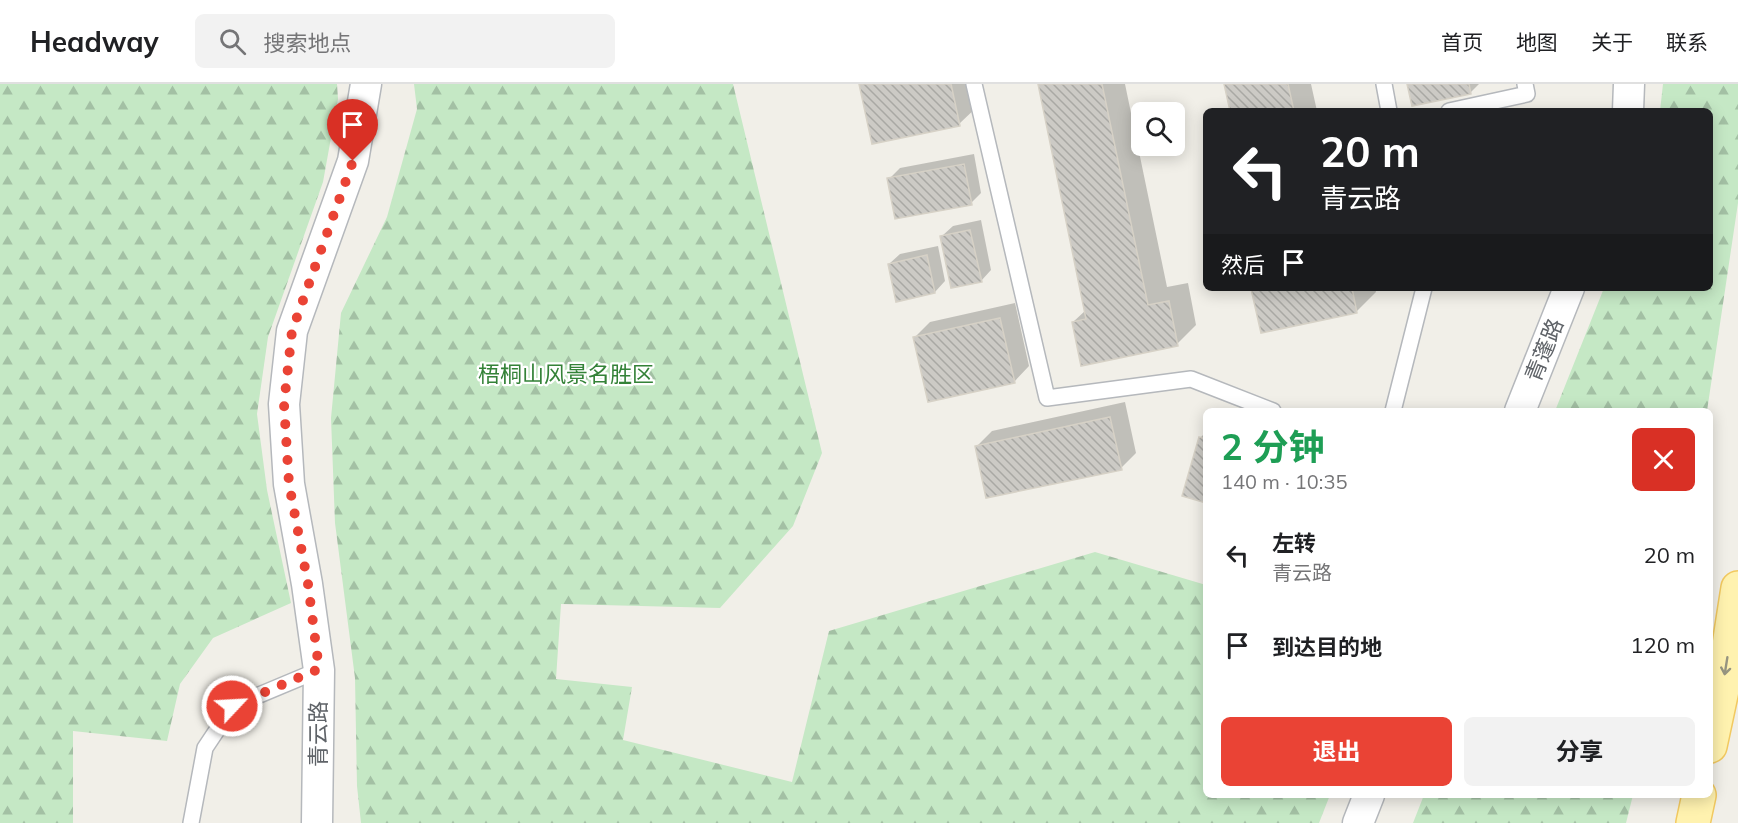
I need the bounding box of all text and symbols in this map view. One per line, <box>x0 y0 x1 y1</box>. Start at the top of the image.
search box <box>195 14 615 68</box>
text: Headway <box>30 24 159 59</box>
icon: search <box>216 25 249 58</box>
text: 搜索地点 <box>264 29 352 57</box>
text: 首页 <box>1441 29 1483 55</box>
text: 地图 <box>1516 29 1558 55</box>
text: 关于 <box>1591 29 1633 55</box>
text: 联系 <box>1666 29 1708 55</box>
pin <box>327 99 378 161</box>
map controls <box>1131 102 1185 156</box>
button: search <box>1131 102 1185 156</box>
icon: arrive <box>336 108 369 141</box>
text: 20 m <box>1320 125 1420 178</box>
icon: left <box>1221 132 1299 210</box>
text: 青云路 <box>1320 181 1401 215</box>
icon: arrive <box>1277 246 1310 279</box>
text: 然后 <box>1221 251 1265 279</box>
street label: 青蓬路 <box>1519 314 1569 386</box>
park label: 梧桐山风景名胜区 <box>478 360 654 388</box>
text: 2 分钟 <box>1221 424 1324 469</box>
button: close <box>1632 428 1695 491</box>
text: 140 m · 10:35 <box>1221 469 1347 494</box>
text: 左转 <box>1272 529 1316 557</box>
icon: left <box>1221 539 1254 572</box>
text: 20 m <box>1644 541 1695 569</box>
text: 青云路 <box>1272 560 1332 585</box>
icon: arrive <box>1221 629 1254 662</box>
text: 120 m <box>1630 631 1695 659</box>
text: 到达目的地 <box>1272 633 1382 661</box>
one-way arrow <box>1720 656 1731 676</box>
position arrow <box>200 674 264 738</box>
street label: 青云路 <box>304 701 332 767</box>
button: 退出 <box>1221 717 1452 786</box>
button: 分享 <box>1464 717 1695 786</box>

